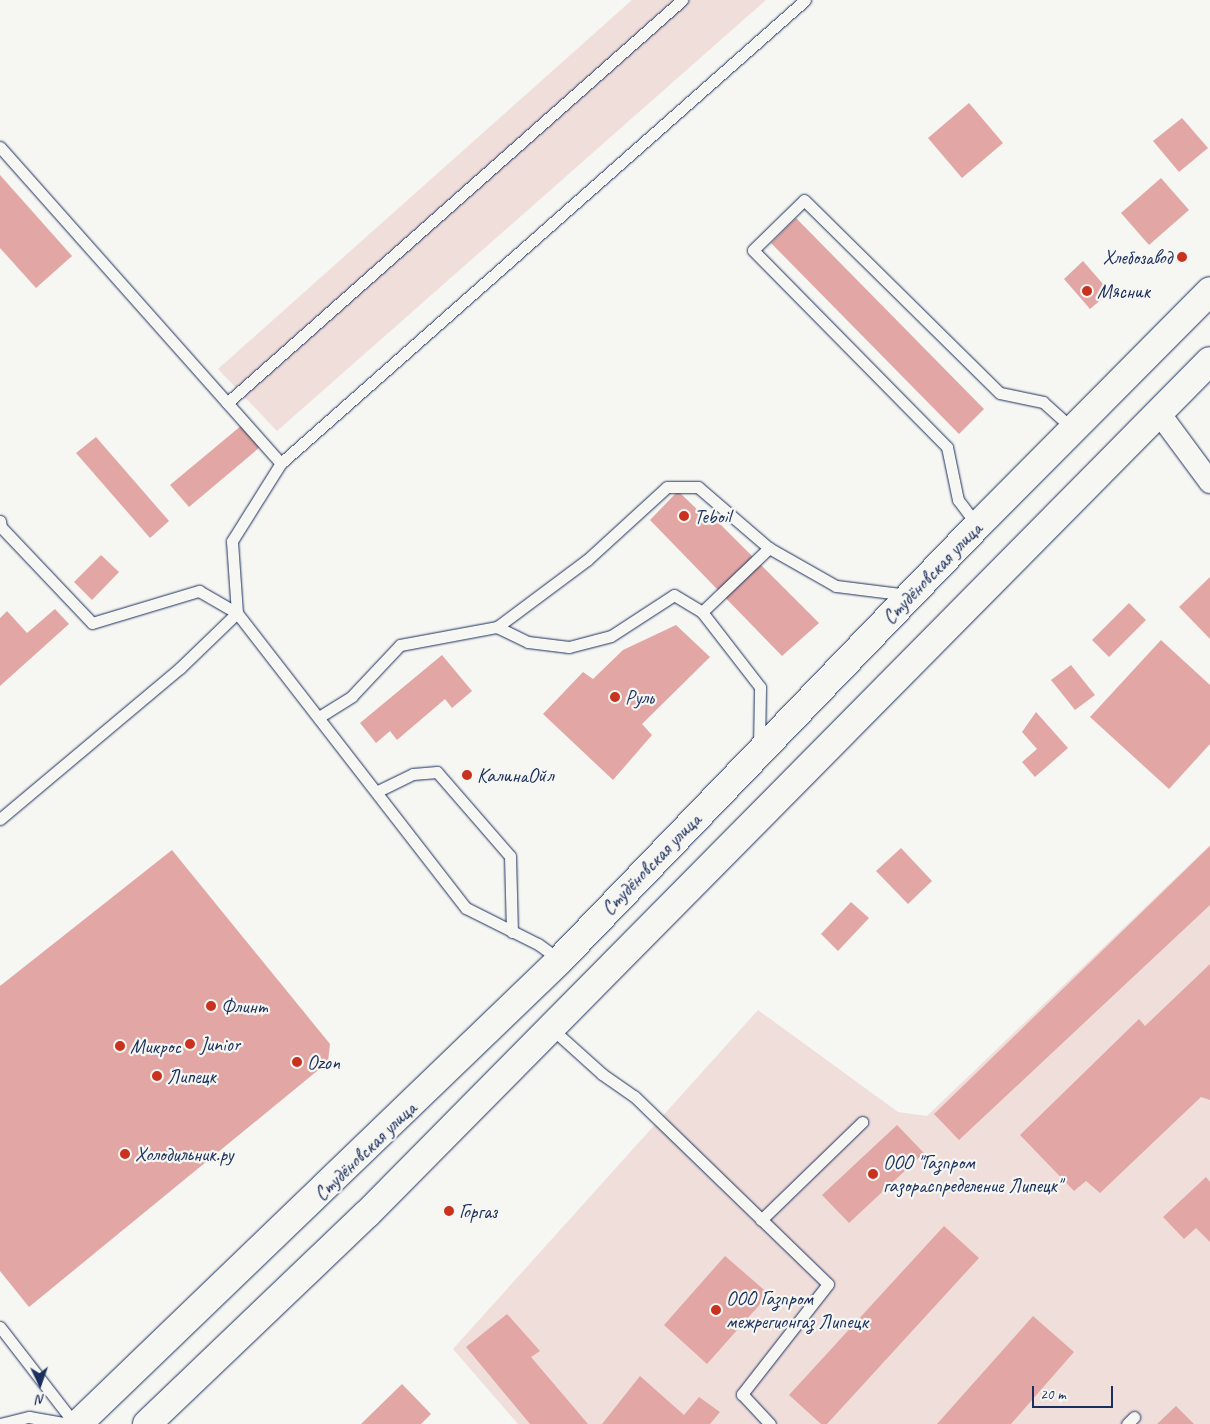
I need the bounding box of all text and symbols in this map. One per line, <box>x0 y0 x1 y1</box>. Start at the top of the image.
place label: Хлебозавод <box>1103 245 1172 269</box>
marker: Хлебозавод <box>1176 251 1188 263</box>
place label: Мясник <box>1097 279 1150 303</box>
marker: Мясник <box>1081 285 1093 297</box>
place label: Teboil <box>694 504 731 528</box>
marker: Teboil <box>678 510 690 522</box>
street label: Студёновская улица <box>877 517 987 629</box>
place label: Руль <box>625 685 654 709</box>
marker: Руль <box>609 691 621 703</box>
place label: КалинаОйл <box>477 763 554 787</box>
marker: КалинаОйл <box>461 769 473 781</box>
street label: Студёновская улица <box>596 808 706 920</box>
place label: Флинт <box>221 994 268 1018</box>
marker: Флинт <box>205 1000 217 1012</box>
place label: Junior <box>200 1032 240 1056</box>
place label: Микрос <box>130 1034 181 1058</box>
marker: Junior <box>184 1038 196 1050</box>
marker: Микрос <box>114 1040 126 1052</box>
place label: Ozon <box>307 1050 340 1074</box>
marker: Ozon <box>291 1056 303 1068</box>
place label: Липецк <box>167 1064 216 1088</box>
marker: Липецк <box>151 1070 163 1082</box>
street label: Студёновская улица <box>309 1096 421 1206</box>
place label: Холодильник.ру <box>135 1142 233 1166</box>
marker: Холодильник.ру <box>119 1148 131 1160</box>
place label: ООО "Газпром газораспределение Липецк" <box>883 1150 1062 1197</box>
marker: ООО "Газпром газораспределение Липецк" <box>867 1168 879 1180</box>
place label: Горгаз <box>459 1199 497 1223</box>
marker: Горгаз <box>443 1205 455 1217</box>
place label: ООО Газпром межрегионгаз Липецк <box>726 1286 867 1333</box>
marker: ООО Газпром межрегионгаз Липецк <box>710 1304 722 1316</box>
north arrow <box>15 1359 65 1409</box>
scale bar <box>1035 1376 1116 1408</box>
text: 20 m <box>1040 1385 1066 1404</box>
text: N <box>36 1391 46 1408</box>

